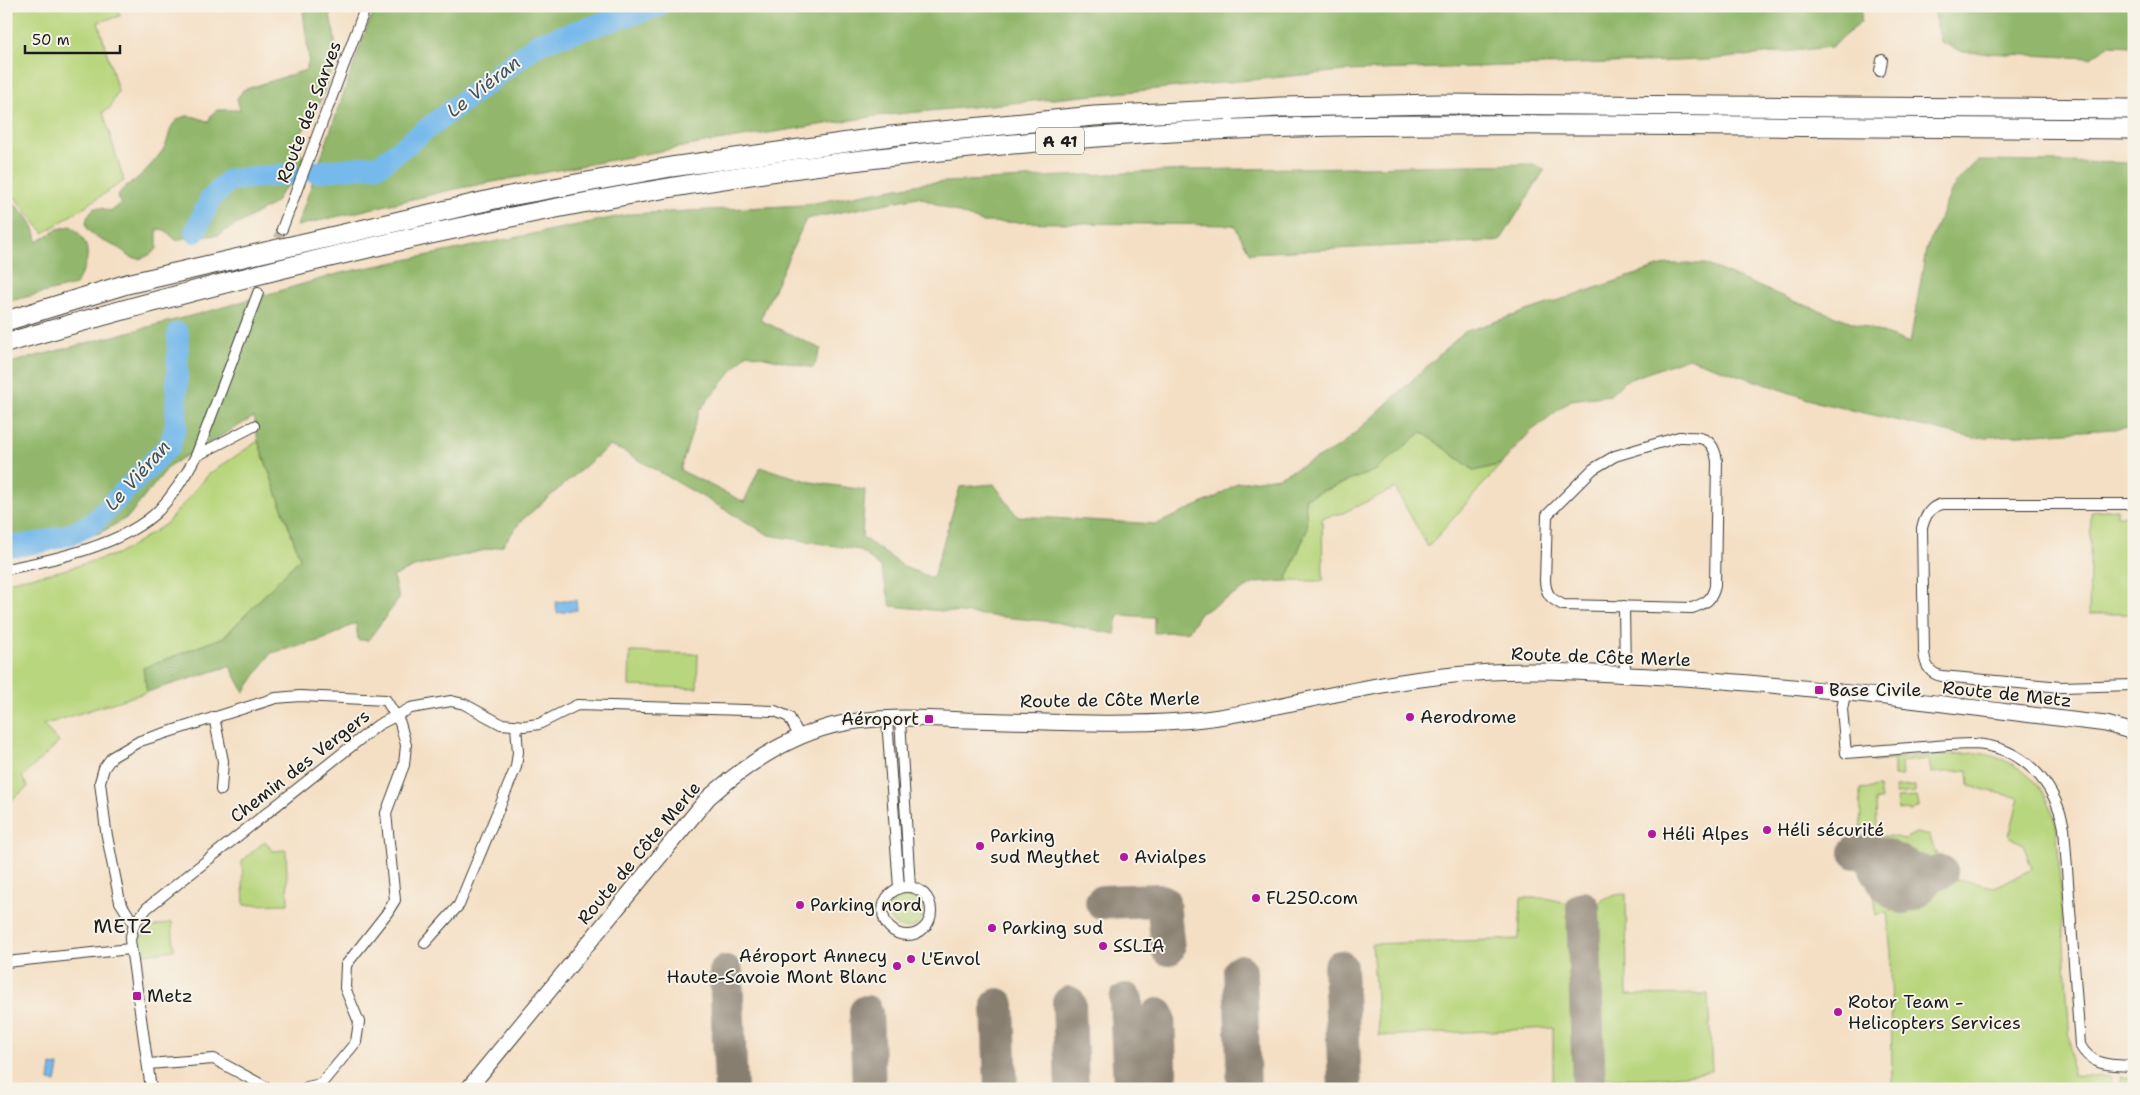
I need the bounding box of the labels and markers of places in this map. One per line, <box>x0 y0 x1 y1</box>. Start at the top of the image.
place label: Base Civile <box>1829 678 1922 702</box>
marker: Base Civile <box>1813 684 1825 696</box>
place label: Aerodrome <box>1420 705 1517 729</box>
place label: Aéroport <box>841 707 919 731</box>
marker: Aerodrome <box>1404 711 1416 723</box>
marker: Aéroport <box>923 713 935 725</box>
place label: Héli sécurité <box>1777 818 1884 842</box>
place label: Héli Alpes <box>1662 822 1749 846</box>
place label: Parking sud Meythet <box>990 824 1100 869</box>
marker: Héli sécurité <box>1761 824 1773 836</box>
marker: Héli Alpes <box>1646 828 1658 840</box>
marker: Parking sud Meythet <box>974 840 986 852</box>
place label: Avialpes <box>1134 845 1207 869</box>
marker: Avialpes <box>1118 851 1130 863</box>
place label: FL250.com <box>1266 886 1358 910</box>
marker: FL250.com <box>1250 892 1262 904</box>
place label: Parking nord <box>810 893 922 917</box>
marker: Parking nord <box>794 899 806 911</box>
place label: Parking sud <box>1002 916 1103 940</box>
marker: Parking sud <box>986 922 998 934</box>
place label: SSLIA <box>1113 934 1165 958</box>
marker: SSLIA <box>1097 940 1109 952</box>
place label: Aéroport Annecy Haute-Savoie Mont Blanc <box>667 944 887 989</box>
place label: L'Envol <box>921 947 981 971</box>
marker: L'Envol <box>905 953 917 965</box>
marker: Aéroport Annecy Haute-Savoie Mont Blanc <box>891 960 903 972</box>
place label: Metz <box>147 984 193 1008</box>
marker: Metz <box>131 990 143 1002</box>
place label: Rotor Team - Helicopters Services <box>1848 990 2021 1035</box>
marker: Rotor Team - Helicopters Services <box>1832 1006 1844 1018</box>

